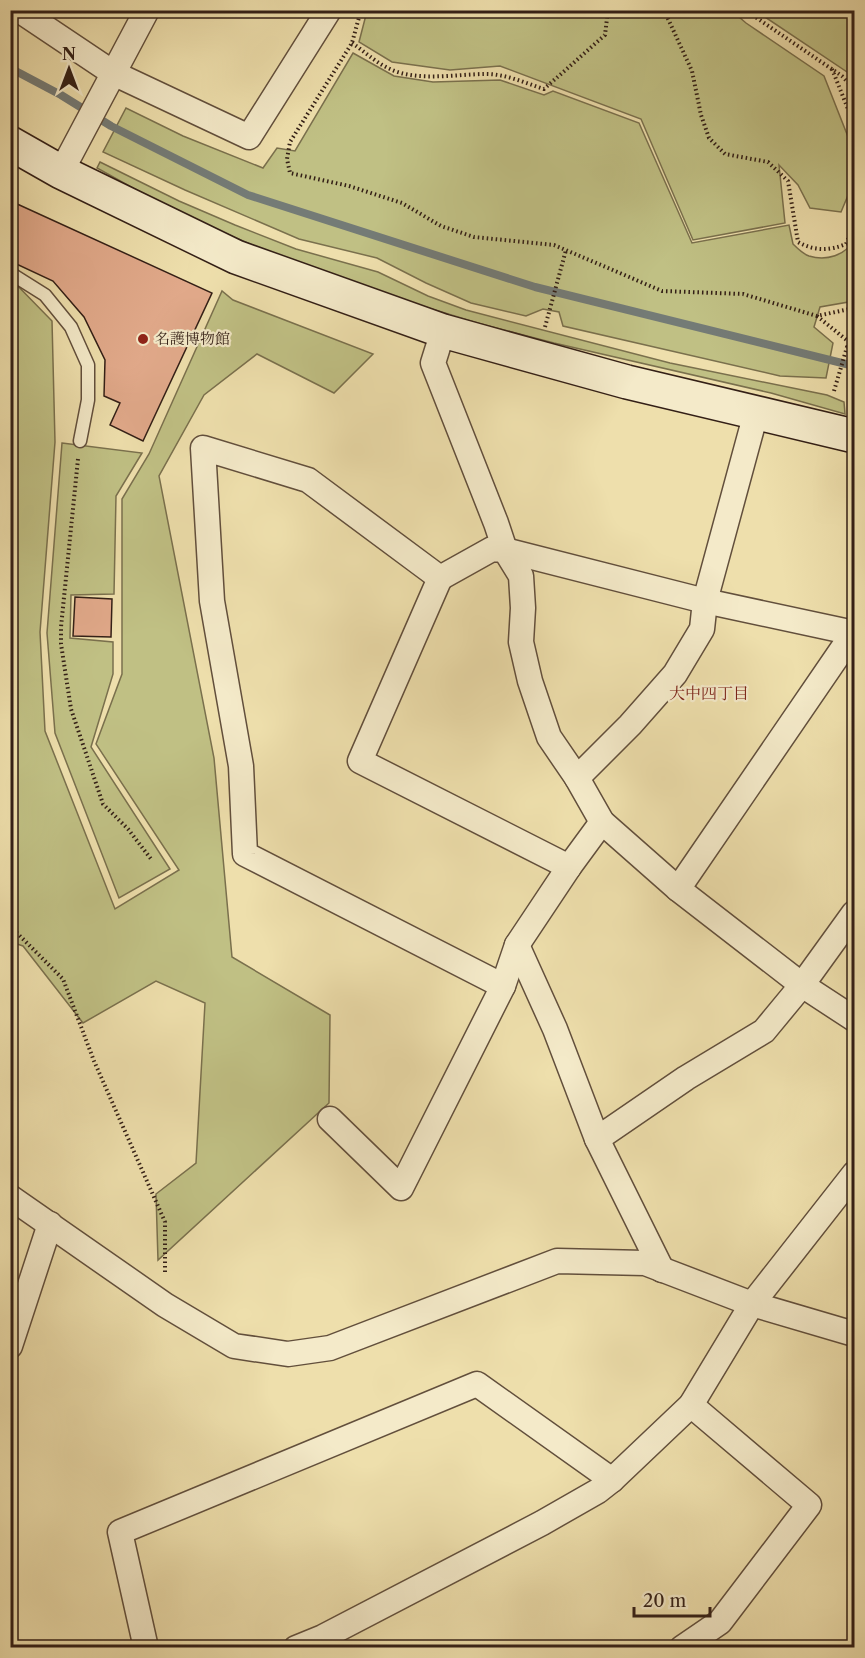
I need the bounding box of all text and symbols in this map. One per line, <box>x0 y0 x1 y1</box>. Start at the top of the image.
north arrow <box>39 39 99 99</box>
text: N <box>62 44 76 64</box>
place label: 名護博物館 <box>155 329 230 348</box>
marker: 名護博物館 <box>136 332 150 346</box>
district label: 大中四丁目 <box>669 683 749 703</box>
scale bar <box>634 1580 710 1618</box>
text: 20 m <box>643 1590 687 1612</box>

